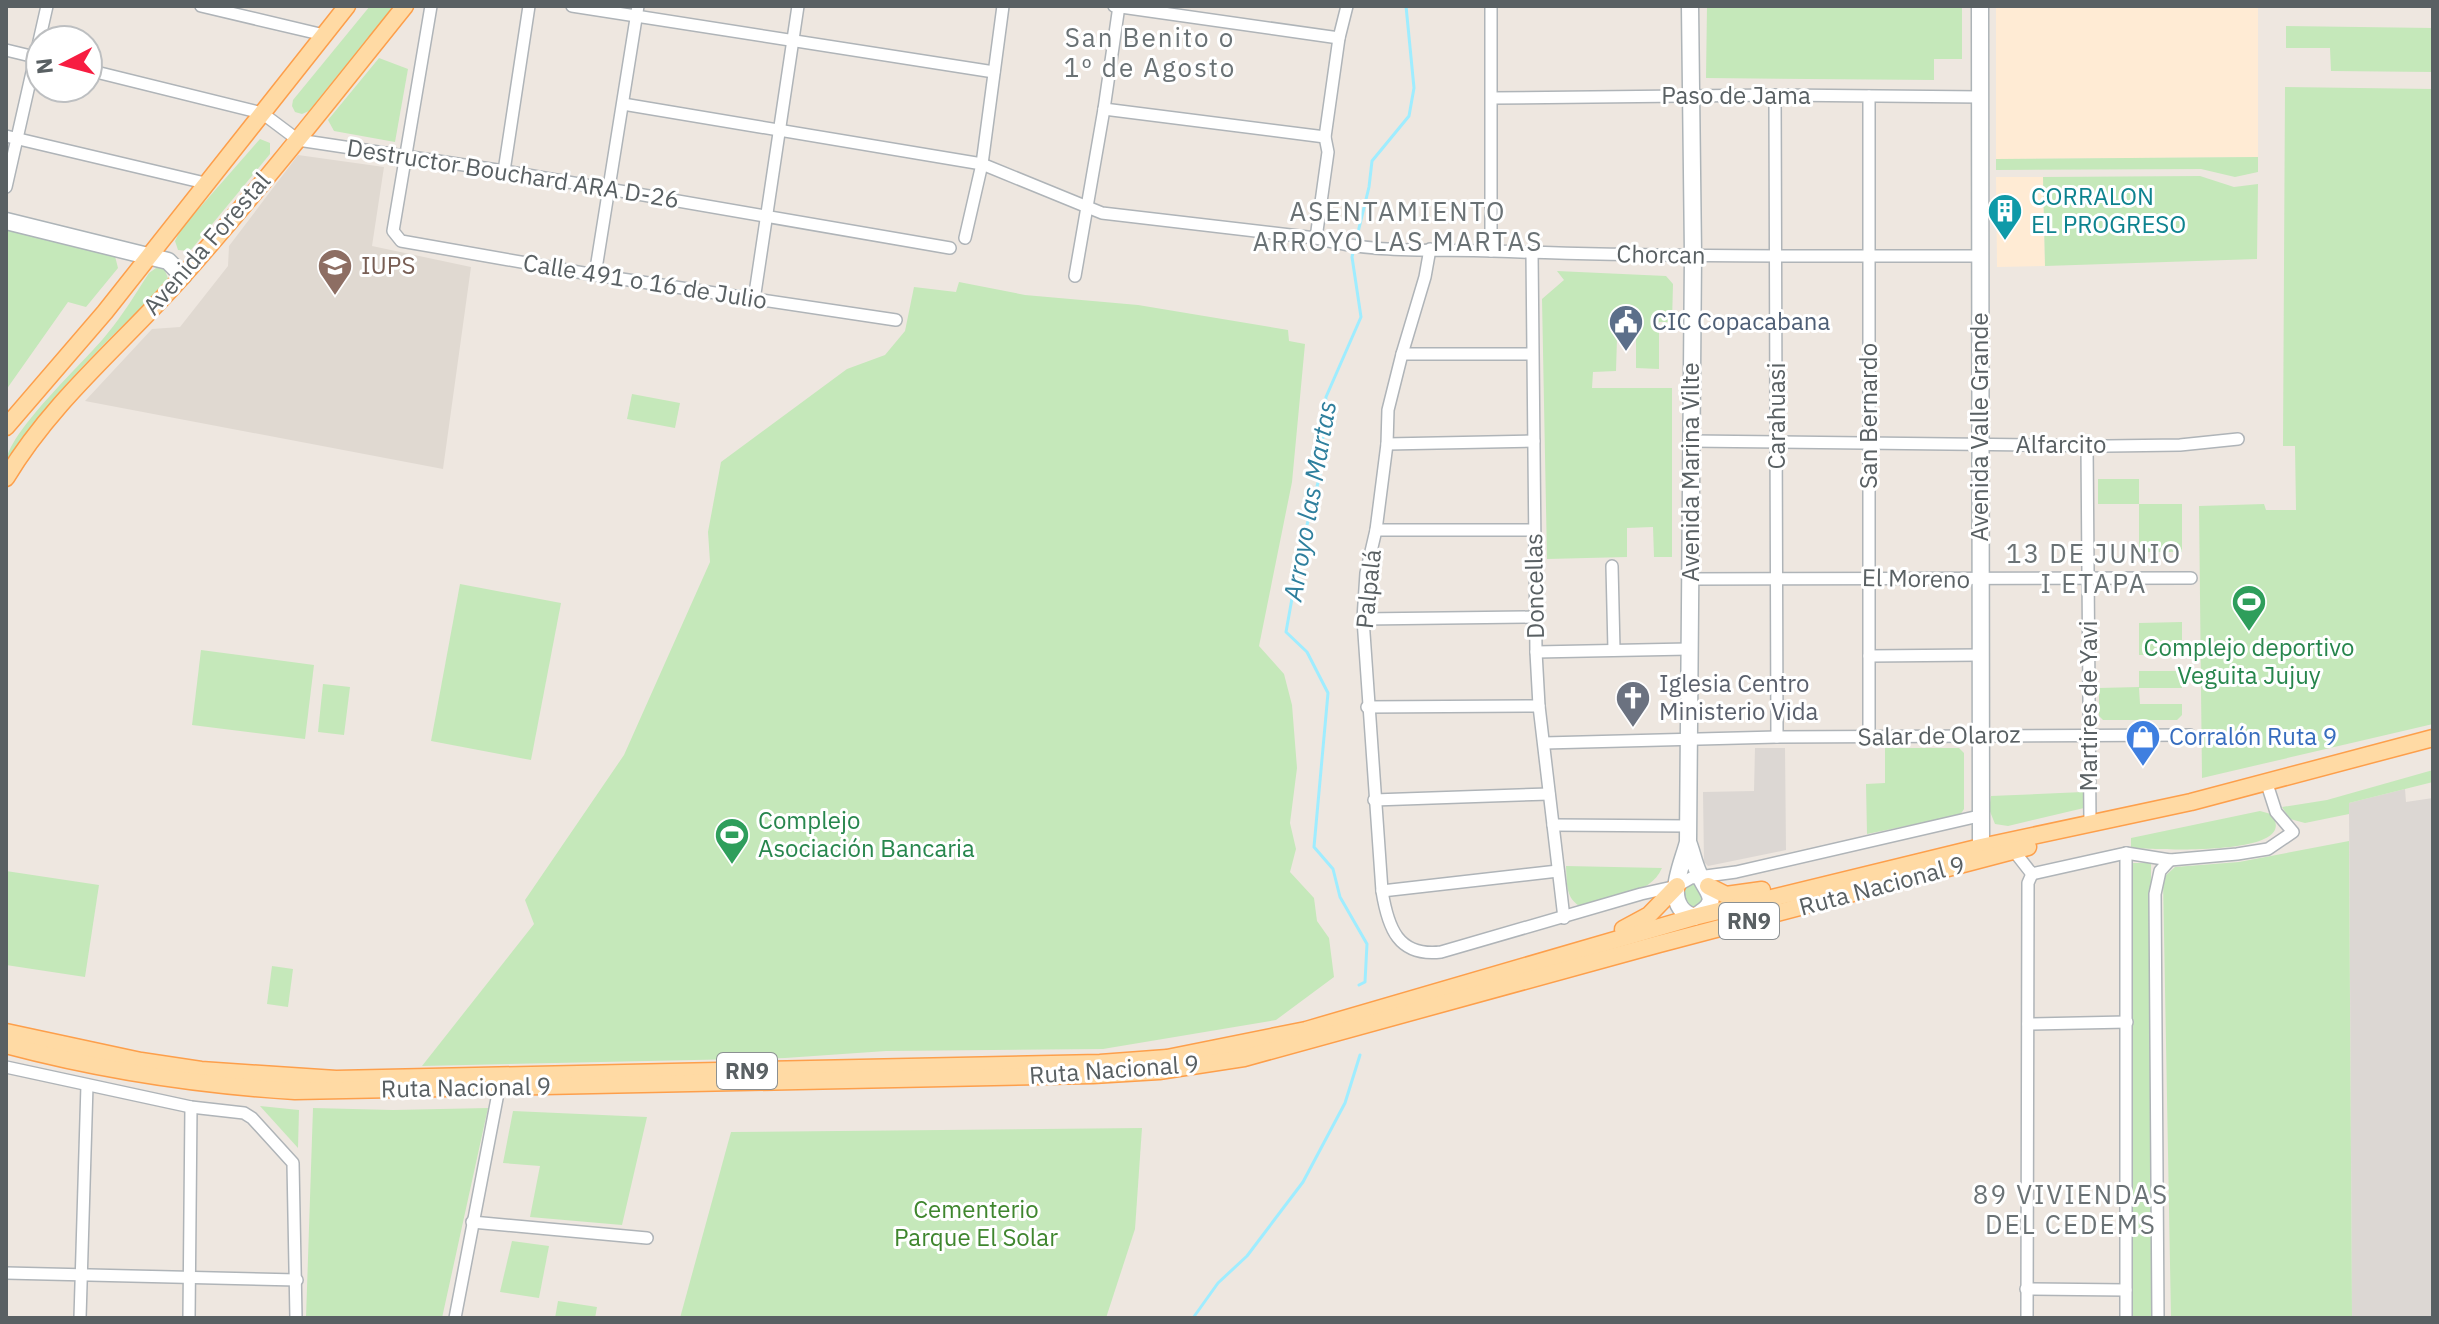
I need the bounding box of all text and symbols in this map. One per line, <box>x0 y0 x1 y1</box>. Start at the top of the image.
district label: San Benito o 1º de Agosto <box>1064 20 1236 84</box>
north arrow <box>24 24 104 104</box>
text: N <box>28 57 59 76</box>
street label: Paso de Jama <box>1661 79 1811 111</box>
street label: Destructor Bouchard ARA D-26 <box>345 131 682 215</box>
street label: Avenida Forestal <box>135 165 277 321</box>
place label: CORRALON EL PROGRESO <box>2031 180 2186 240</box>
building icon: CORRALON EL PROGRESO <box>1986 192 2024 242</box>
district label: ASENTAMIENTO ARROYO LAS MARTAS <box>1253 194 1543 258</box>
street label: Chorcan <box>1616 237 1706 271</box>
street label: Calle 491 o 16 de Julio <box>521 246 769 316</box>
school or university icon: IUPS <box>316 247 354 297</box>
place label: IUPS <box>361 249 415 281</box>
public building icon: CIC Copacabana <box>1607 303 1645 353</box>
place label: CIC Copacabana <box>1652 305 1830 337</box>
street label: Avenida Valle Grande <box>1963 312 1995 542</box>
street label: San Bernardo <box>1852 343 1884 489</box>
street label: Avenida Marina Vilte <box>1674 362 1706 582</box>
street label: Carahuasi <box>1760 362 1792 470</box>
water label: Arroyo las Martas <box>1275 398 1343 605</box>
street label: Alfarcito <box>2015 428 2107 460</box>
street label: Doncellas <box>1517 533 1551 639</box>
district label: 13 DE JUNIO I ETAPA <box>2006 536 2182 600</box>
street label: Palpalá <box>1348 547 1388 630</box>
street label: El Moreno <box>1862 561 1970 595</box>
sports icon: Complejo deportivo Veguita Jujuy <box>2230 583 2268 633</box>
street label: Martires de Yavi <box>2072 620 2104 792</box>
place label: Complejo deportivo Veguita Jujuy <box>2144 631 2354 691</box>
place label: Iglesia Centro Ministerio Vida <box>1659 667 1819 727</box>
church icon: Iglesia Centro Ministerio Vida <box>1614 679 1652 729</box>
street label: Salar de Olaroz <box>1857 718 2021 752</box>
shop icon: Corralón Ruta 9 <box>2124 718 2162 768</box>
place label: Corralón Ruta 9 <box>2169 720 2337 752</box>
place label: Complejo Asociación Bancaria <box>758 804 975 864</box>
sports icon: Complejo Asociación Bancaria <box>713 816 751 866</box>
street label: Ruta Nacional 9 <box>1795 848 1968 923</box>
road number: RN9 <box>1719 903 1779 939</box>
street label: Ruta Nacional 9 <box>1028 1047 1200 1091</box>
road number: RN9 <box>717 1053 777 1089</box>
street label: Ruta Nacional 9 <box>381 1070 551 1104</box>
district label: 89 VIVIENDAS DEL CEDEMS <box>1973 1177 2169 1241</box>
park label: Cementerio Parque El Solar <box>894 1193 1058 1253</box>

